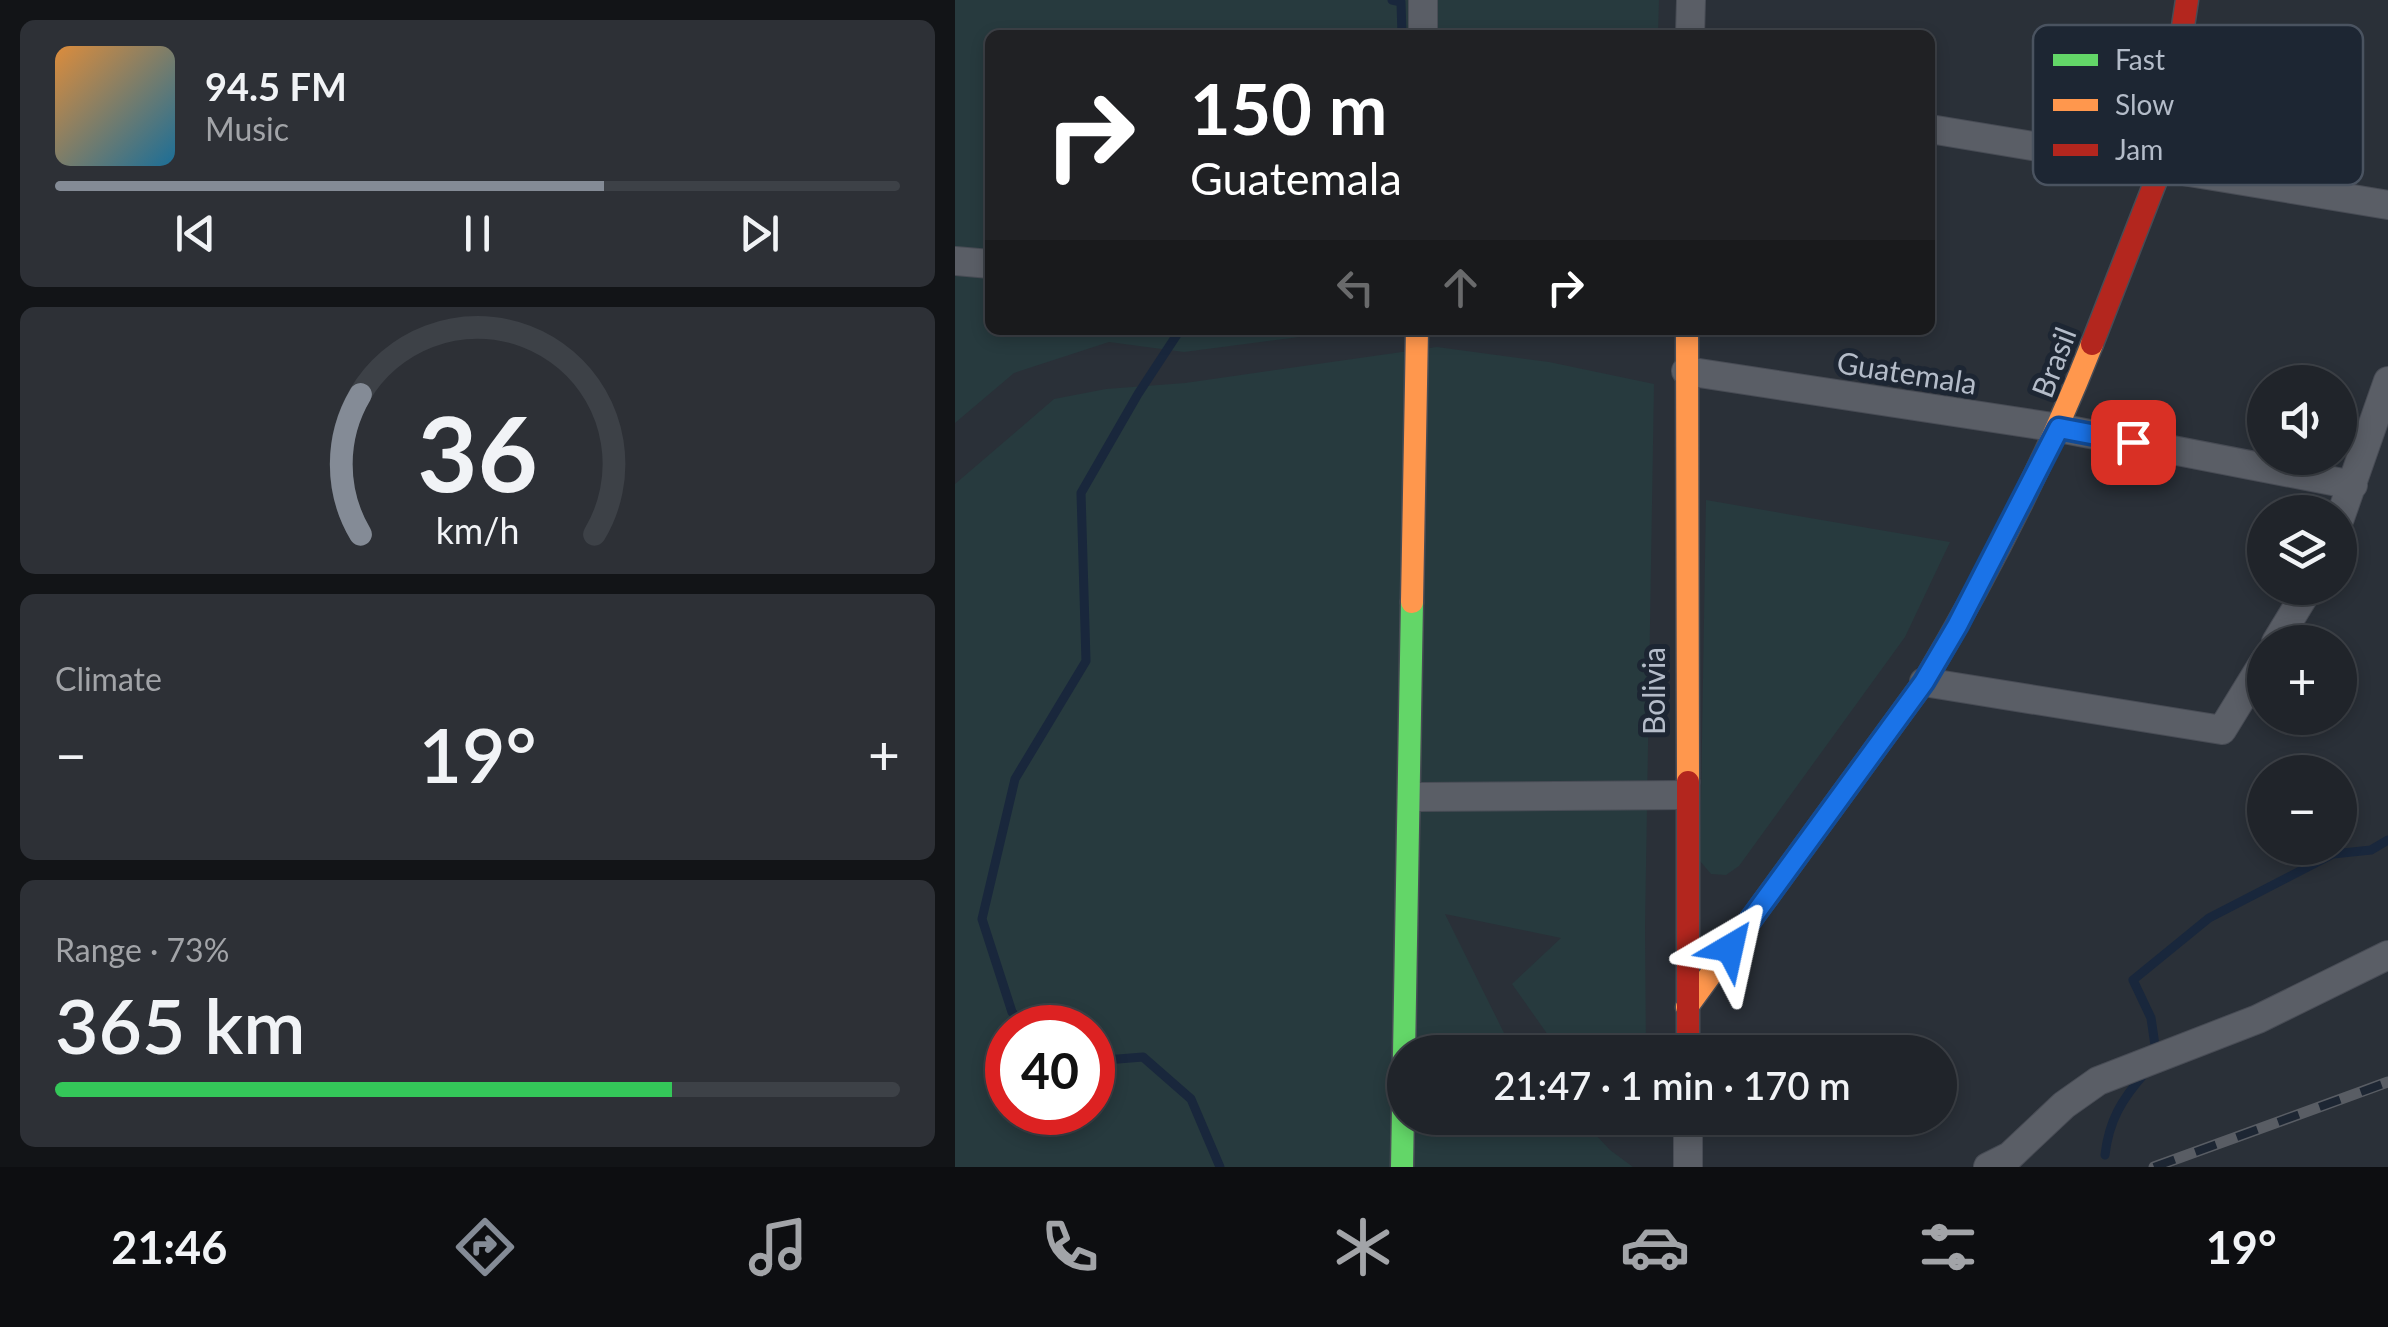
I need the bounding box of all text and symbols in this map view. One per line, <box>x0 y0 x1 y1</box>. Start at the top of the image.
legend <box>2033 25 2363 185</box>
text: Fast <box>2115 42 2165 76</box>
text: 94.5 FM <box>205 63 347 109</box>
text: 150 m <box>1190 66 1387 150</box>
icon: right <box>1025 70 1155 200</box>
text: Slow <box>2115 87 2174 121</box>
text: Music <box>205 109 289 148</box>
text: Jam <box>2115 132 2163 166</box>
text: Guatemala <box>1190 151 1402 205</box>
icon: previous <box>168 206 223 261</box>
icon: pause <box>450 206 505 261</box>
icon: next <box>732 206 787 261</box>
icon: left <box>1328 260 1383 315</box>
icon: ahead <box>1433 260 1488 315</box>
icon: right <box>1538 260 1593 315</box>
street label: Brasil <box>2023 322 2083 402</box>
street label: Guatemala <box>1834 343 1980 401</box>
map controls <box>2247 365 2357 865</box>
button: sound <box>2247 365 2357 475</box>
text: 36 <box>417 389 538 514</box>
pin <box>2091 400 2176 485</box>
icon: arrive <box>2106 415 2161 470</box>
button: layers <box>2247 495 2357 605</box>
text: km/h <box>436 509 519 552</box>
button: + <box>2247 625 2357 735</box>
street label: Bolivia <box>1635 647 1671 735</box>
text: Climate <box>55 659 162 698</box>
text: 19° <box>418 709 537 799</box>
text: − <box>55 721 87 787</box>
text: + <box>868 721 900 787</box>
button: − <box>2247 755 2357 865</box>
position arrow <box>1678 896 1782 1000</box>
text: Range · 73% <box>55 930 229 969</box>
text: 365 km <box>55 980 306 1070</box>
speed limit sign: 40 <box>985 1005 1115 1135</box>
text: 21:47 · 1 min · 170 m <box>1494 1062 1850 1108</box>
icon: directions <box>450 1212 520 1282</box>
icon: music <box>743 1212 813 1282</box>
icon: phone <box>1035 1212 1105 1282</box>
icon: climate <box>1328 1212 1398 1282</box>
icon: car <box>1620 1212 1690 1282</box>
icon: filters <box>1913 1212 1983 1282</box>
text: 21:46 <box>111 1220 227 1274</box>
text: 19° <box>2206 1220 2277 1274</box>

